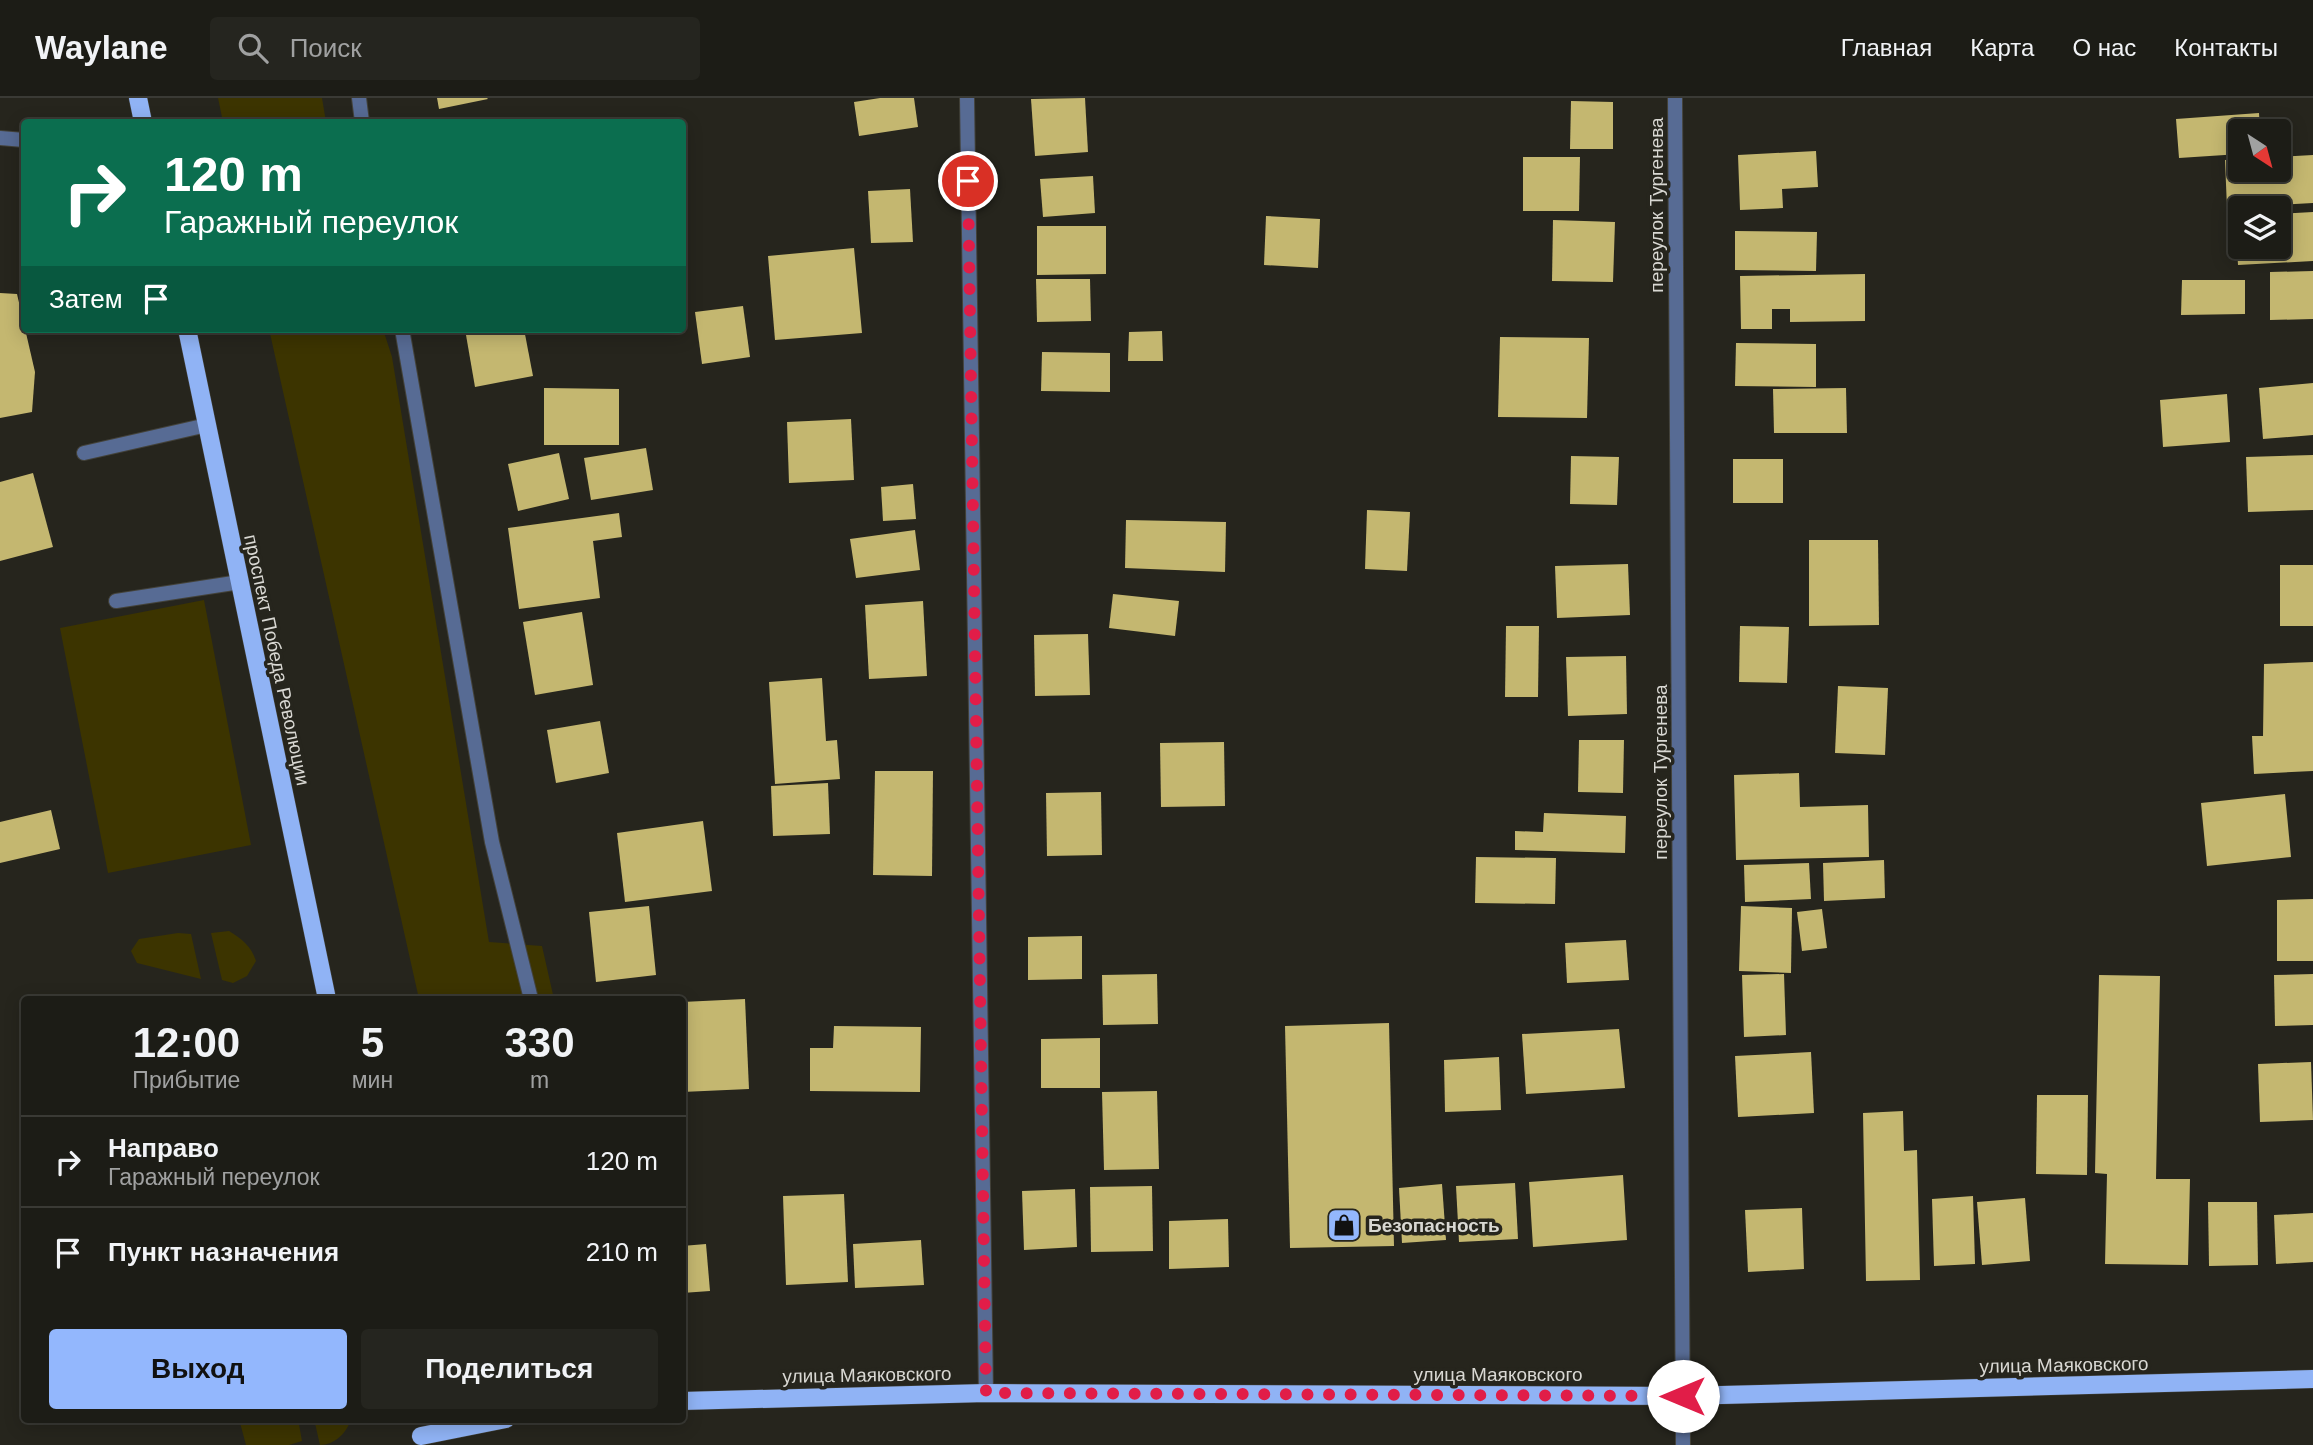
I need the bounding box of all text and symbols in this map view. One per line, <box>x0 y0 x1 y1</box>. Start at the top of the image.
search box <box>210 17 700 80</box>
text: Waylane <box>35 29 168 66</box>
icon: search <box>234 29 272 67</box>
text: Поиск <box>290 33 362 63</box>
text: Главная <box>1841 34 1932 61</box>
text: Карта <box>1970 34 2034 61</box>
text: О нас <box>2072 34 2136 61</box>
text: Контакты <box>2174 34 2278 61</box>
street label: переулок Тургенева <box>1646 117 1667 293</box>
north arrow <box>2228 119 2291 182</box>
map controls <box>2228 119 2291 259</box>
icon: right <box>49 147 140 238</box>
text: 120 m <box>164 147 303 201</box>
pin <box>938 151 998 211</box>
icon: arrive <box>949 162 987 200</box>
button: layers <box>2228 196 2291 259</box>
text: Гаражный переулок <box>164 204 458 240</box>
icon: arrive <box>137 280 175 318</box>
text: Затем <box>49 284 123 314</box>
street label: проспект Победа Революции <box>240 533 314 787</box>
street label: переулок Тургенева <box>1650 684 1671 860</box>
text: 12:00 <box>133 1019 240 1066</box>
text: 5 <box>361 1019 384 1066</box>
text: 330 <box>505 1019 575 1066</box>
text: Прибытие <box>132 1067 240 1093</box>
text: мин <box>352 1067 393 1093</box>
text: m <box>530 1067 549 1093</box>
text: Направо <box>108 1133 219 1163</box>
icon: right <box>49 1143 87 1181</box>
text: 120 m <box>586 1146 658 1176</box>
text: Гаражный переулок <box>108 1164 320 1190</box>
shop icon: Безопасность <box>1325 1206 1363 1244</box>
place label: Безопасность <box>1368 1215 1500 1236</box>
icon: arrive <box>49 1234 87 1272</box>
text: Пункт назначения <box>108 1237 339 1267</box>
text: 210 m <box>586 1237 658 1267</box>
button: Выход <box>49 1329 347 1409</box>
button: Поделиться <box>361 1329 658 1409</box>
street label: улица Маяковского <box>1979 1353 2149 1377</box>
position arrow <box>1646 1359 1720 1433</box>
street label: улица Маяковского <box>782 1363 952 1387</box>
street label: улица Маяковского <box>1413 1364 1583 1385</box>

